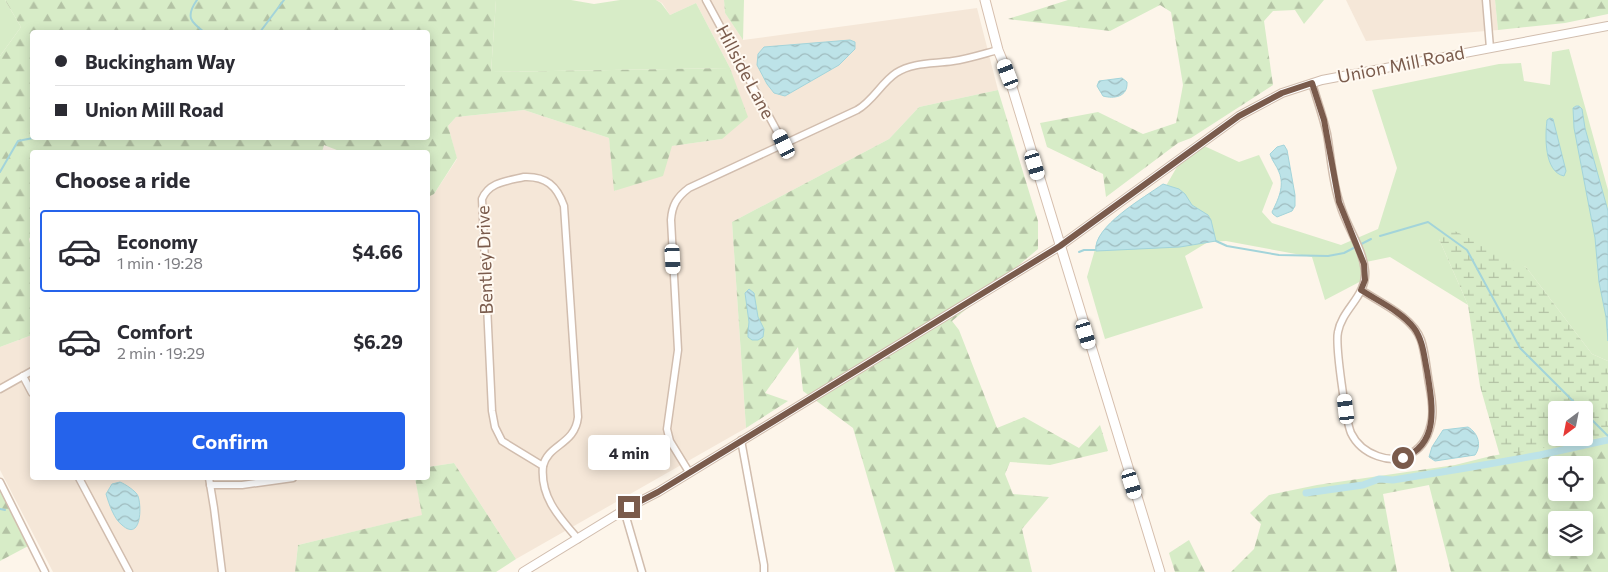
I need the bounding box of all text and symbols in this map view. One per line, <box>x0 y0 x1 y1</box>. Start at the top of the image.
street label: Hillside Lane <box>712 21 780 122</box>
street label: Union Mill Road <box>1335 41 1466 87</box>
text: Buckingham Way <box>85 50 235 73</box>
car <box>995 57 1020 91</box>
text: Union Mill Road <box>85 98 224 121</box>
car <box>770 127 797 161</box>
car <box>1023 148 1046 182</box>
text: Choose a ride <box>55 166 190 193</box>
street label: Bentley Drive <box>471 205 497 315</box>
icon: car <box>57 229 102 274</box>
text: Economy <box>117 230 198 253</box>
text: $4.66 <box>352 240 403 263</box>
car <box>664 244 681 274</box>
text: 1 min · 19:28 <box>117 253 203 272</box>
car <box>1074 317 1097 351</box>
icon: car <box>57 319 102 364</box>
text: Comfort <box>117 320 193 343</box>
text: $6.29 <box>353 330 403 353</box>
text: 2 min · 19:29 <box>117 343 205 362</box>
car <box>1336 393 1355 425</box>
north arrow <box>1548 401 1592 446</box>
map controls <box>1548 401 1593 556</box>
button: Confirm <box>55 412 405 470</box>
callout: 4 min <box>588 434 670 470</box>
text: 4 min <box>609 443 649 462</box>
route start <box>1392 447 1414 469</box>
button: locate <box>1548 456 1593 501</box>
car <box>1120 467 1143 501</box>
route end <box>618 496 640 518</box>
button: layers <box>1548 511 1593 556</box>

